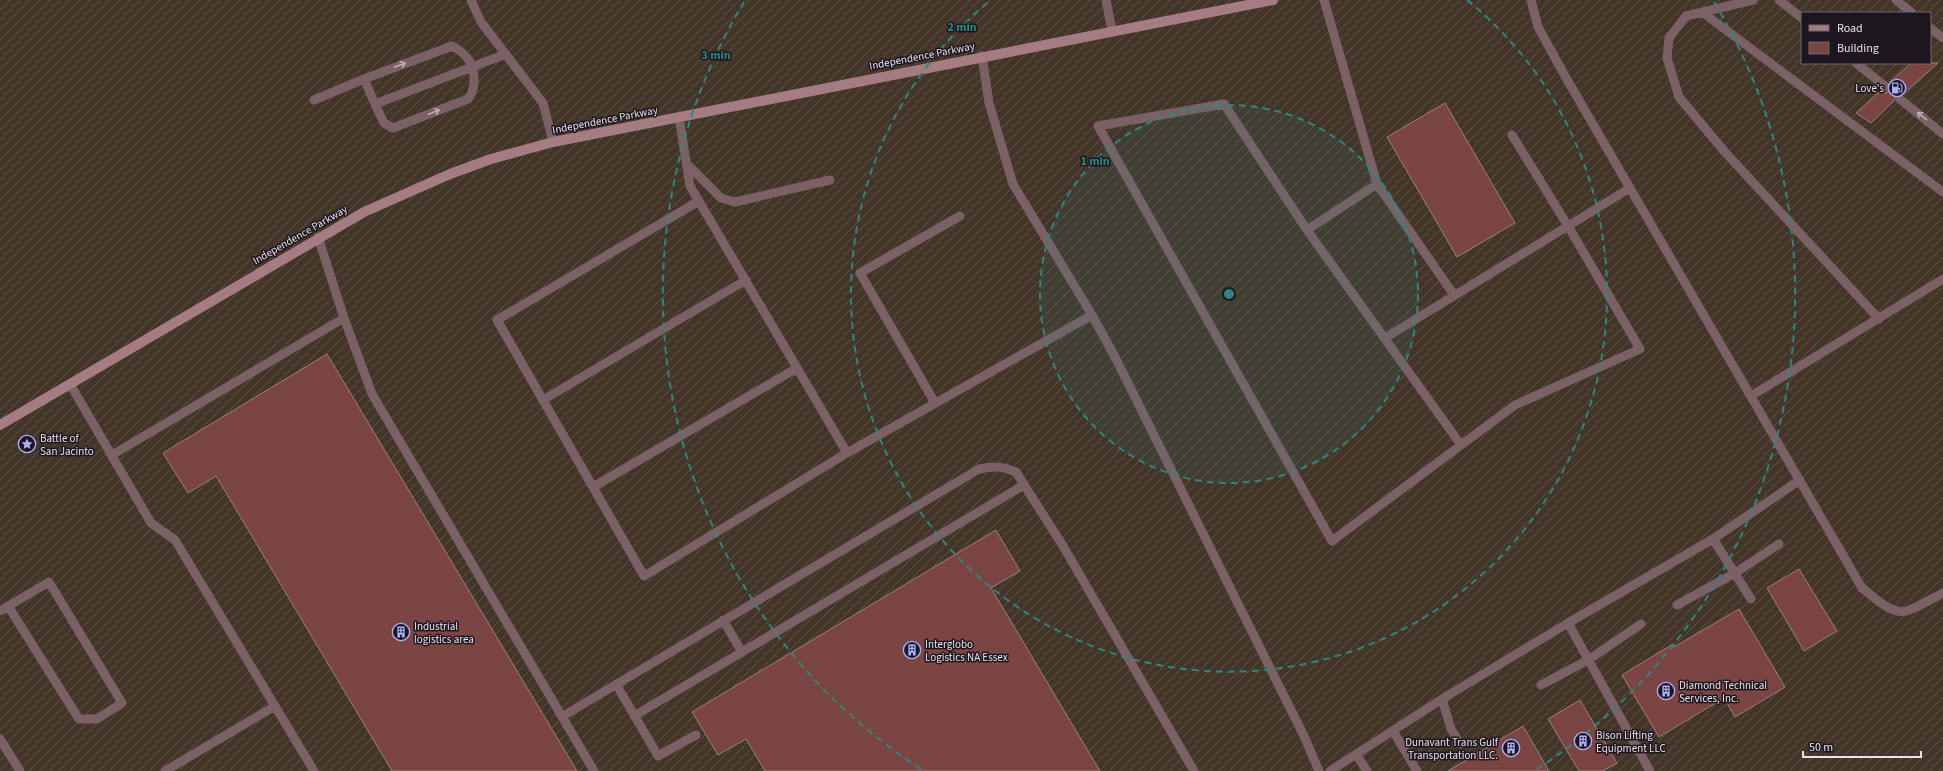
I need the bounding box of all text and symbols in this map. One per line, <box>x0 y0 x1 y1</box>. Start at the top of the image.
legend <box>1801 12 1931 64</box>
text: 2 min <box>947 19 977 36</box>
text: Road <box>1837 20 1863 37</box>
street label: Independence Parkway <box>868 38 976 74</box>
text: Building <box>1837 40 1879 57</box>
text: 3 min <box>701 47 731 64</box>
one-way arrow <box>394 60 406 68</box>
fuel station icon: Love's <box>1887 78 1907 98</box>
place label: Love's <box>1855 81 1884 96</box>
street label: Independence Parkway <box>551 102 659 138</box>
one-way arrow <box>428 108 440 116</box>
one-way arrow <box>1916 112 1927 121</box>
text: 1 min <box>1080 153 1110 170</box>
street label: Independence Parkway <box>250 202 350 268</box>
centre of rings <box>1222 287 1236 301</box>
place label: Battle of San Jacinto <box>40 431 94 459</box>
place icon: Battle of San Jacinto <box>17 434 37 454</box>
place label: Industrial logistics area <box>414 619 474 647</box>
building icon: Industrial logistics area <box>391 622 411 642</box>
place label: Interglobo Logistics NA Essex <box>925 637 1008 665</box>
building icon: Interglobo Logistics NA Essex <box>902 640 922 660</box>
place label: Diamond Technical Services, Inc. <box>1679 678 1767 706</box>
building icon: Diamond Technical Services, Inc. <box>1656 681 1676 701</box>
place label: Bison Lifting Equipment LLC <box>1596 728 1666 756</box>
building icon: Bison Lifting Equipment LLC <box>1573 731 1593 751</box>
scale bar <box>1803 733 1921 759</box>
place label: Dunavant Trans Gulf Transportation LLC. <box>1405 735 1499 763</box>
building icon: Dunavant Trans Gulf Transportation LLC. <box>1501 738 1521 758</box>
text: 50 m <box>1809 739 1833 756</box>

